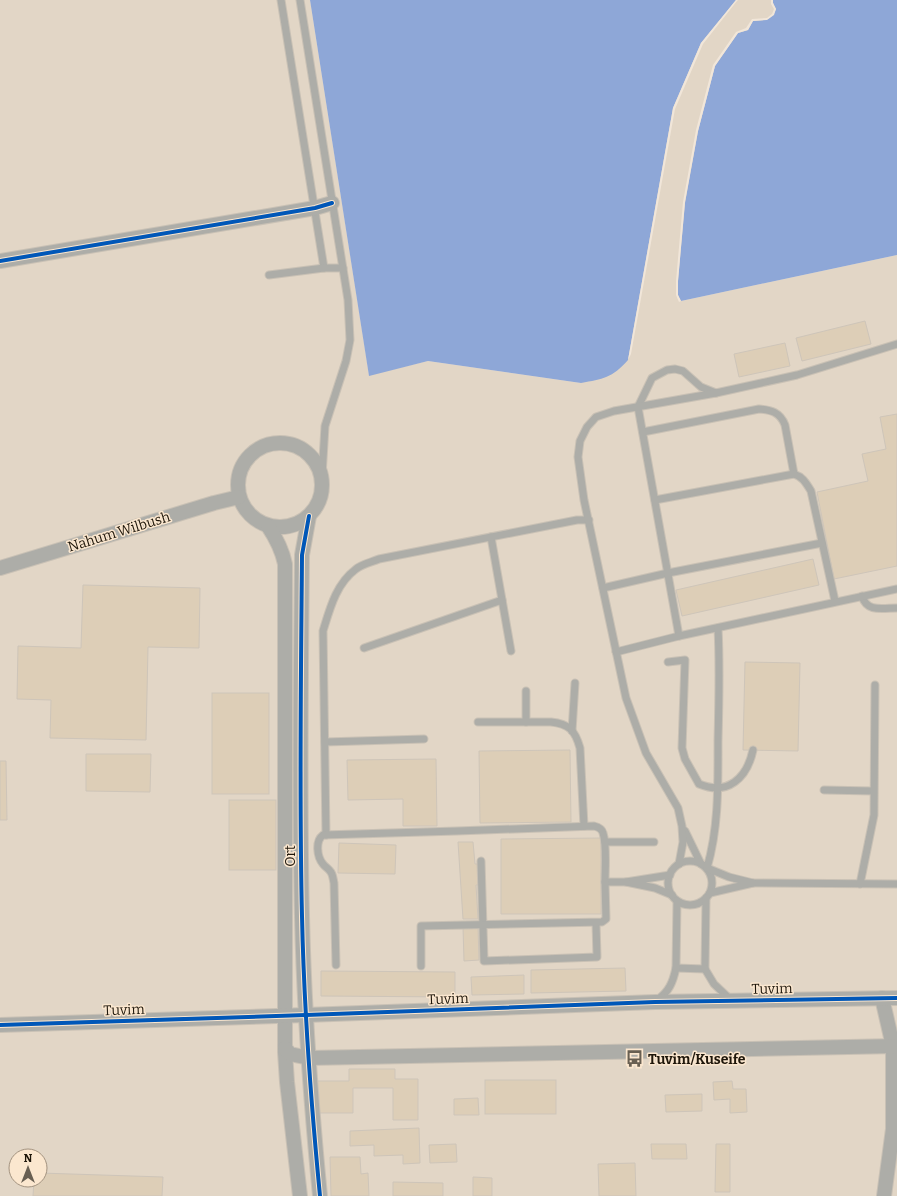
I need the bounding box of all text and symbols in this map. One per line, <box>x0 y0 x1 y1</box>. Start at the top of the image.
street label: Nahum Wilbush <box>66 508 173 556</box>
street label: Ort <box>282 845 299 867</box>
street label: Tuvim <box>751 980 793 998</box>
street label: Tuvim <box>427 990 470 1008</box>
street label: Tuvim <box>103 1001 146 1019</box>
bus stop icon: Tuvim/Kuseife <box>625 1049 645 1069</box>
place label: Tuvim/Kuseife <box>648 1051 746 1068</box>
north arrow <box>8 1148 48 1188</box>
text: N <box>24 1152 33 1165</box>

